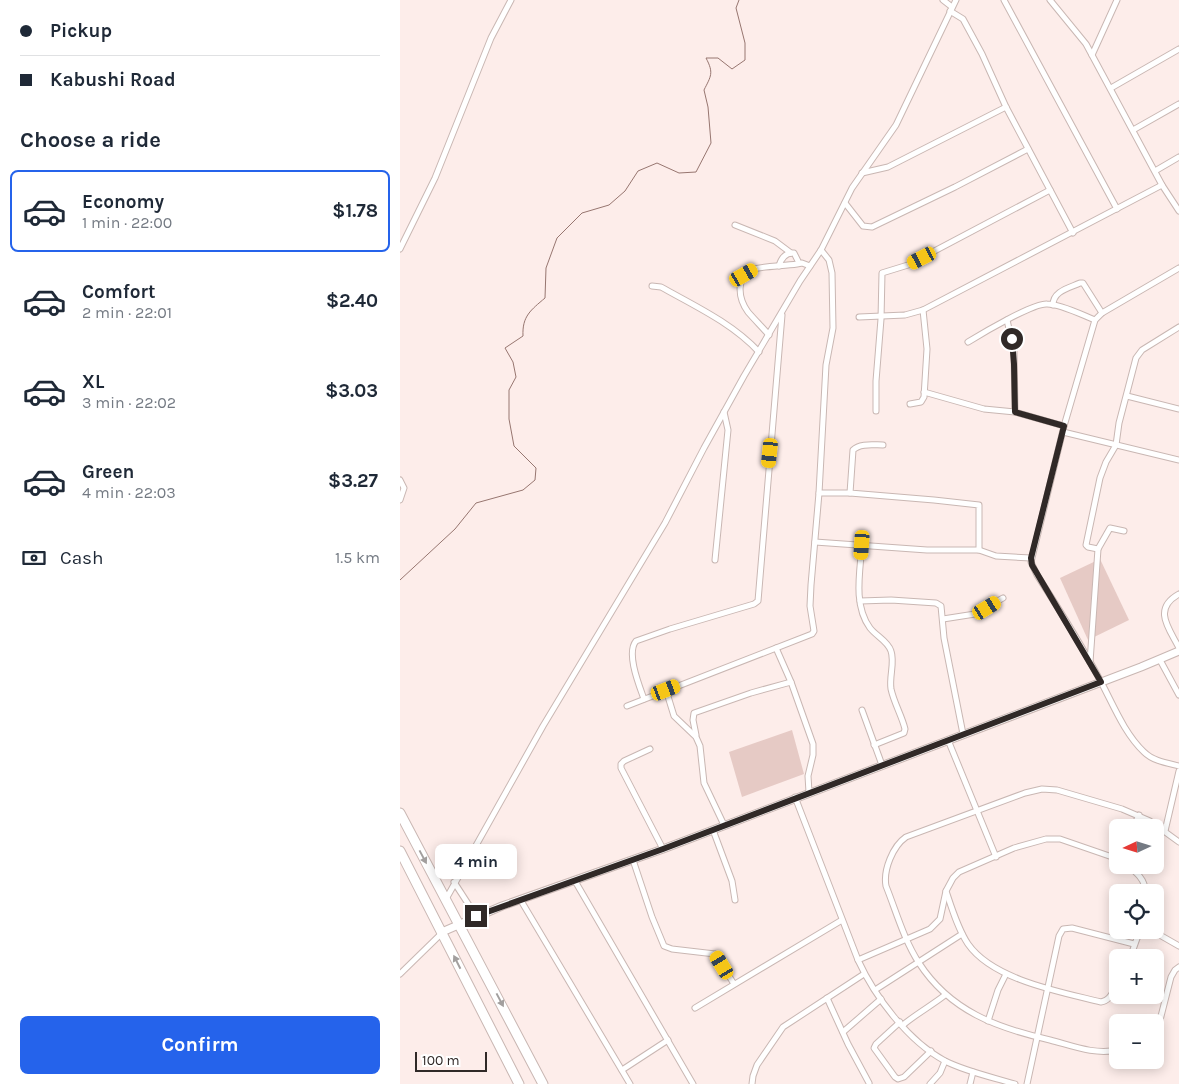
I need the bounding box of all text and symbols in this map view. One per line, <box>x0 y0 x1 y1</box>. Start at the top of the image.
text: Pickup <box>50 20 112 42</box>
text: Kabushi Road <box>50 69 176 91</box>
text: Choose a ride <box>20 127 161 153</box>
icon: car <box>22 189 67 234</box>
text: Economy <box>82 191 164 213</box>
text: $1.78 <box>332 200 378 222</box>
text: 1 min · 22:00 <box>82 213 172 232</box>
car <box>905 245 938 271</box>
car <box>727 261 760 289</box>
icon: car <box>22 279 67 324</box>
text: Comfort <box>82 281 156 303</box>
text: $2.40 <box>326 290 378 312</box>
text: 2 min · 22:01 <box>82 303 172 322</box>
route start <box>1001 328 1023 350</box>
icon: car <box>22 369 67 414</box>
text: XL <box>82 371 104 393</box>
text: $3.03 <box>325 380 378 402</box>
text: 3 min · 22:02 <box>82 393 176 412</box>
car <box>760 437 779 469</box>
icon: car <box>22 459 67 504</box>
text: Green <box>82 461 134 483</box>
text: $3.27 <box>328 470 378 492</box>
text: 4 min · 22:03 <box>82 483 176 502</box>
car <box>853 530 870 560</box>
icon: cash <box>20 544 48 572</box>
text: Cash <box>60 547 104 569</box>
text: 1.5 km <box>335 548 380 567</box>
car <box>970 594 1003 622</box>
car <box>649 678 682 702</box>
north arrow <box>1109 819 1164 874</box>
map controls <box>1109 819 1164 1069</box>
callout: 4 min <box>435 844 517 878</box>
one-way arrow <box>419 849 427 864</box>
text: 4 min <box>454 852 498 871</box>
button: locate <box>1109 884 1164 939</box>
route end <box>465 905 487 927</box>
car <box>707 948 736 982</box>
button: + <box>1109 949 1164 1004</box>
one-way arrow <box>453 955 461 970</box>
one-way arrow <box>496 992 504 1007</box>
button: − <box>1109 1014 1164 1069</box>
button: Confirm <box>20 1016 380 1074</box>
scale bar <box>415 1049 488 1072</box>
text: 100 m <box>422 1052 460 1069</box>

